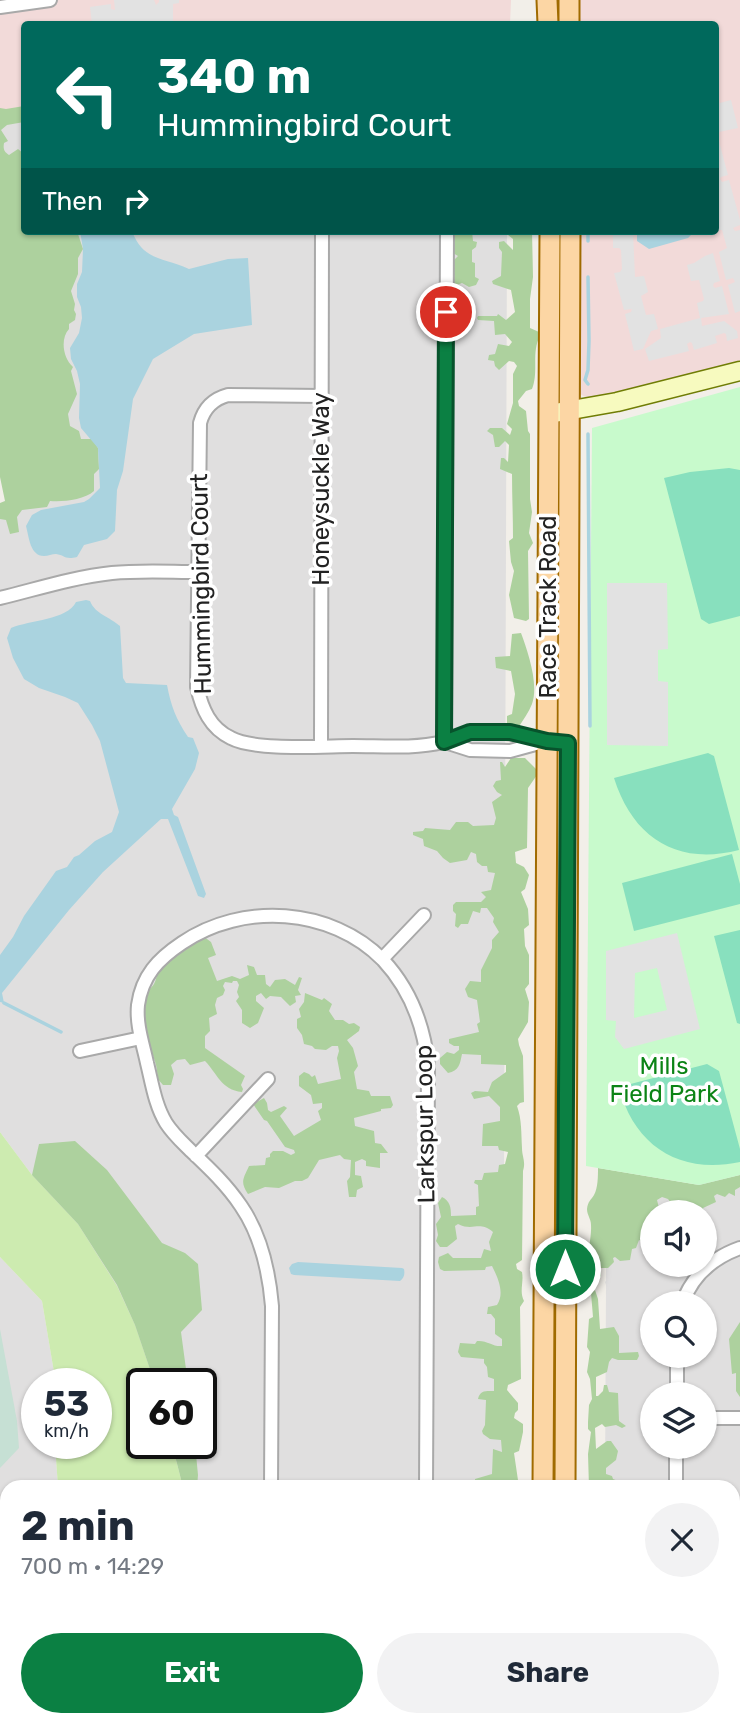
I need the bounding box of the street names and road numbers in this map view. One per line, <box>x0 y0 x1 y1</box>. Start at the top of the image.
street label: Honeysuckle Way <box>307 392 335 586</box>
street label: Hummingbird Court <box>185 473 217 695</box>
street label: Race Track Road <box>534 515 562 699</box>
street label: Larkspur Loop <box>410 1044 440 1204</box>

